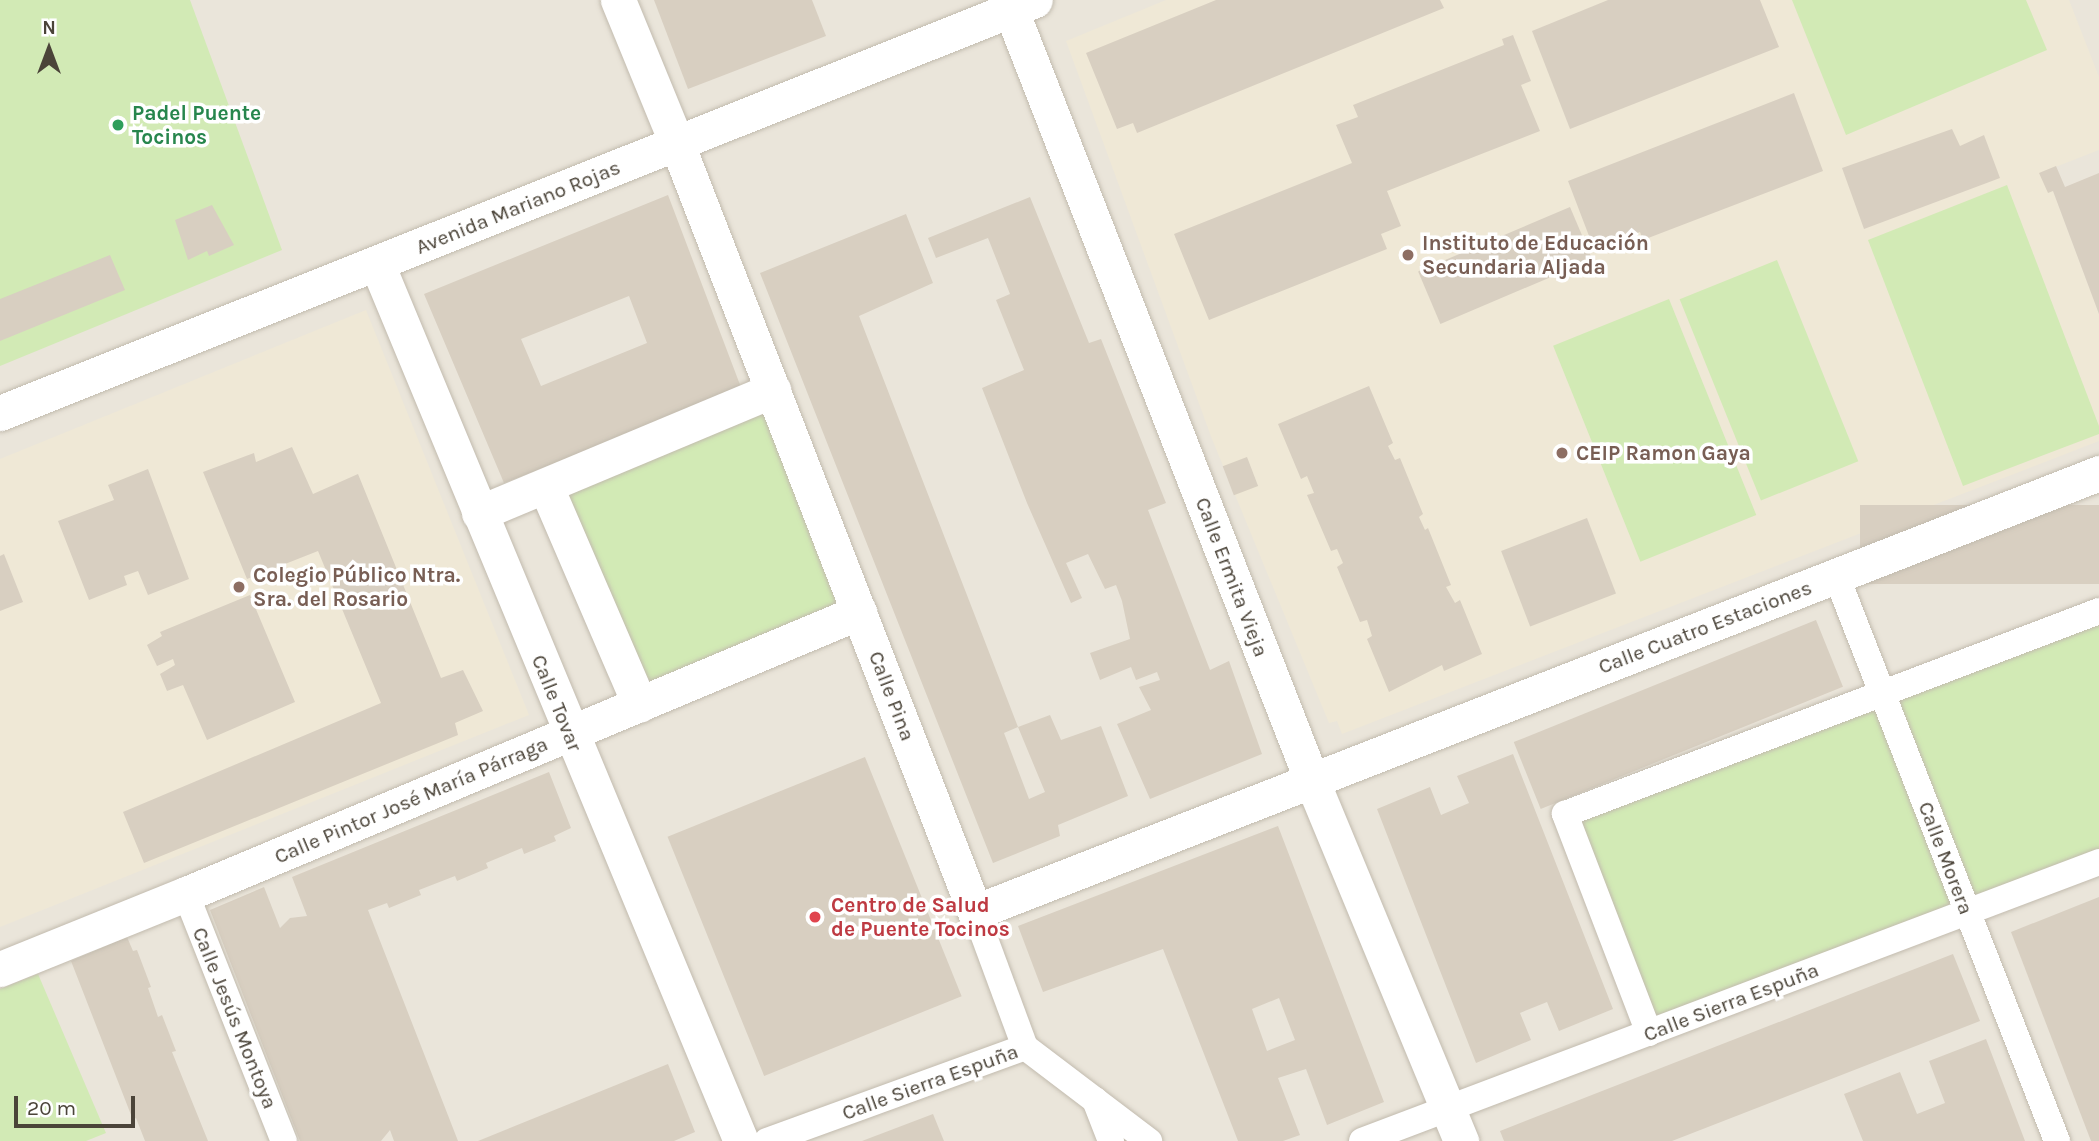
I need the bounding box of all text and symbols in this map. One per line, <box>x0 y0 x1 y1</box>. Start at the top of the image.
north arrow <box>14 14 84 84</box>
text: N <box>42 17 56 39</box>
place label: Padel Puente Tocinos <box>132 100 261 150</box>
marker: Padel Puente Tocinos <box>110 117 126 133</box>
street label: Avenida Mariano Rojas <box>412 154 624 260</box>
place label: Instituto de Educación Secundaria Aljada <box>1422 230 1649 280</box>
marker: Instituto de Educación Secundaria Aljada <box>1400 247 1416 263</box>
place label: CEIP Ramon Gaya <box>1576 440 1751 466</box>
marker: CEIP Ramon Gaya <box>1554 445 1570 461</box>
street label: Calle Ermita Vieja <box>1190 494 1274 660</box>
place label: Colegio Público Ntra. Sra. del Rosario <box>253 562 460 612</box>
street label: Calle Cuatro Estaciones <box>1595 575 1815 679</box>
marker: Colegio Público Ntra. Sra. del Rosario <box>231 579 247 595</box>
street label: Calle Pina <box>863 648 921 744</box>
street label: Calle Tovar <box>526 651 588 755</box>
street label: Calle Pintor José María Párraga <box>271 731 551 869</box>
street label: Calle Morera <box>1913 798 1979 918</box>
place label: Centro de Salud de Puente Tocinos <box>831 892 1010 942</box>
marker: Centro de Salud de Puente Tocinos <box>805 907 825 927</box>
street label: Calle Jesús Montoya <box>187 924 283 1112</box>
street label: Calle Sierra Espuña <box>1640 957 1822 1047</box>
street label: Calle Sierra Espuña <box>839 1038 1021 1126</box>
scale bar <box>18 1082 138 1126</box>
text: 20 m <box>27 1096 76 1120</box>

